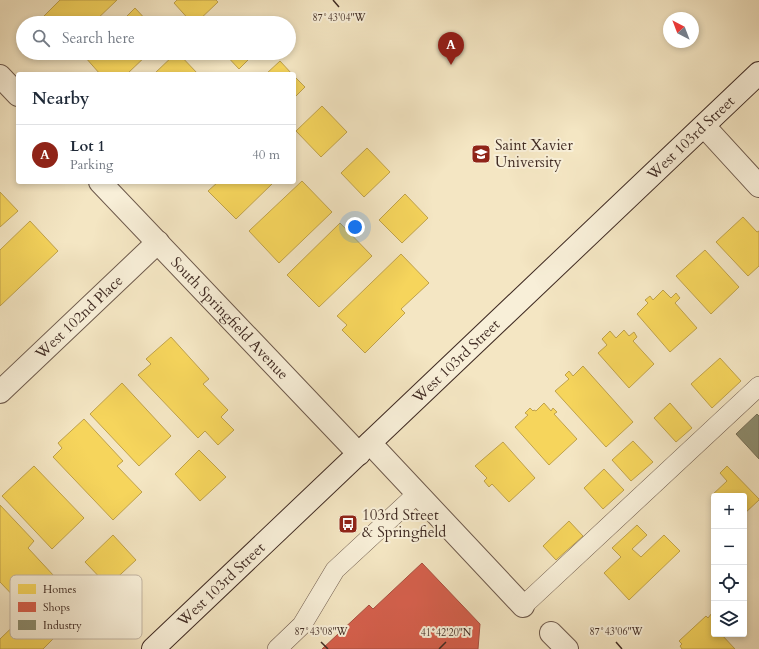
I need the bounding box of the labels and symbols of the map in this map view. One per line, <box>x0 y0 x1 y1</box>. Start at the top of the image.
text: 87°43'04"W <box>312 11 367 25</box>
north arrow <box>663 12 699 48</box>
pin: A <box>438 32 464 65</box>
street label: West 103rd Street <box>642 91 739 185</box>
place label: Saint Xavier University <box>495 135 573 172</box>
school or university icon: Saint Xavier University <box>470 143 492 165</box>
your location <box>345 217 365 237</box>
street label: South Springfield Avenue <box>166 252 293 384</box>
street label: West 102nd Place <box>30 270 127 364</box>
street label: West 103rd Street <box>407 314 504 408</box>
place label: 103rd Street & Springfield <box>362 505 446 542</box>
bus stop icon: 103rd Street & Springfield <box>337 513 359 535</box>
street label: West 103rd Street <box>172 538 269 631</box>
legend <box>10 575 142 639</box>
text: Homes <box>43 582 76 597</box>
text: Shops <box>43 600 70 615</box>
text: Industry <box>43 618 82 633</box>
text: 87°43'08"W <box>294 625 349 639</box>
text: 87°43'06"W <box>589 625 644 639</box>
text: 41°42'20"N <box>421 626 472 640</box>

